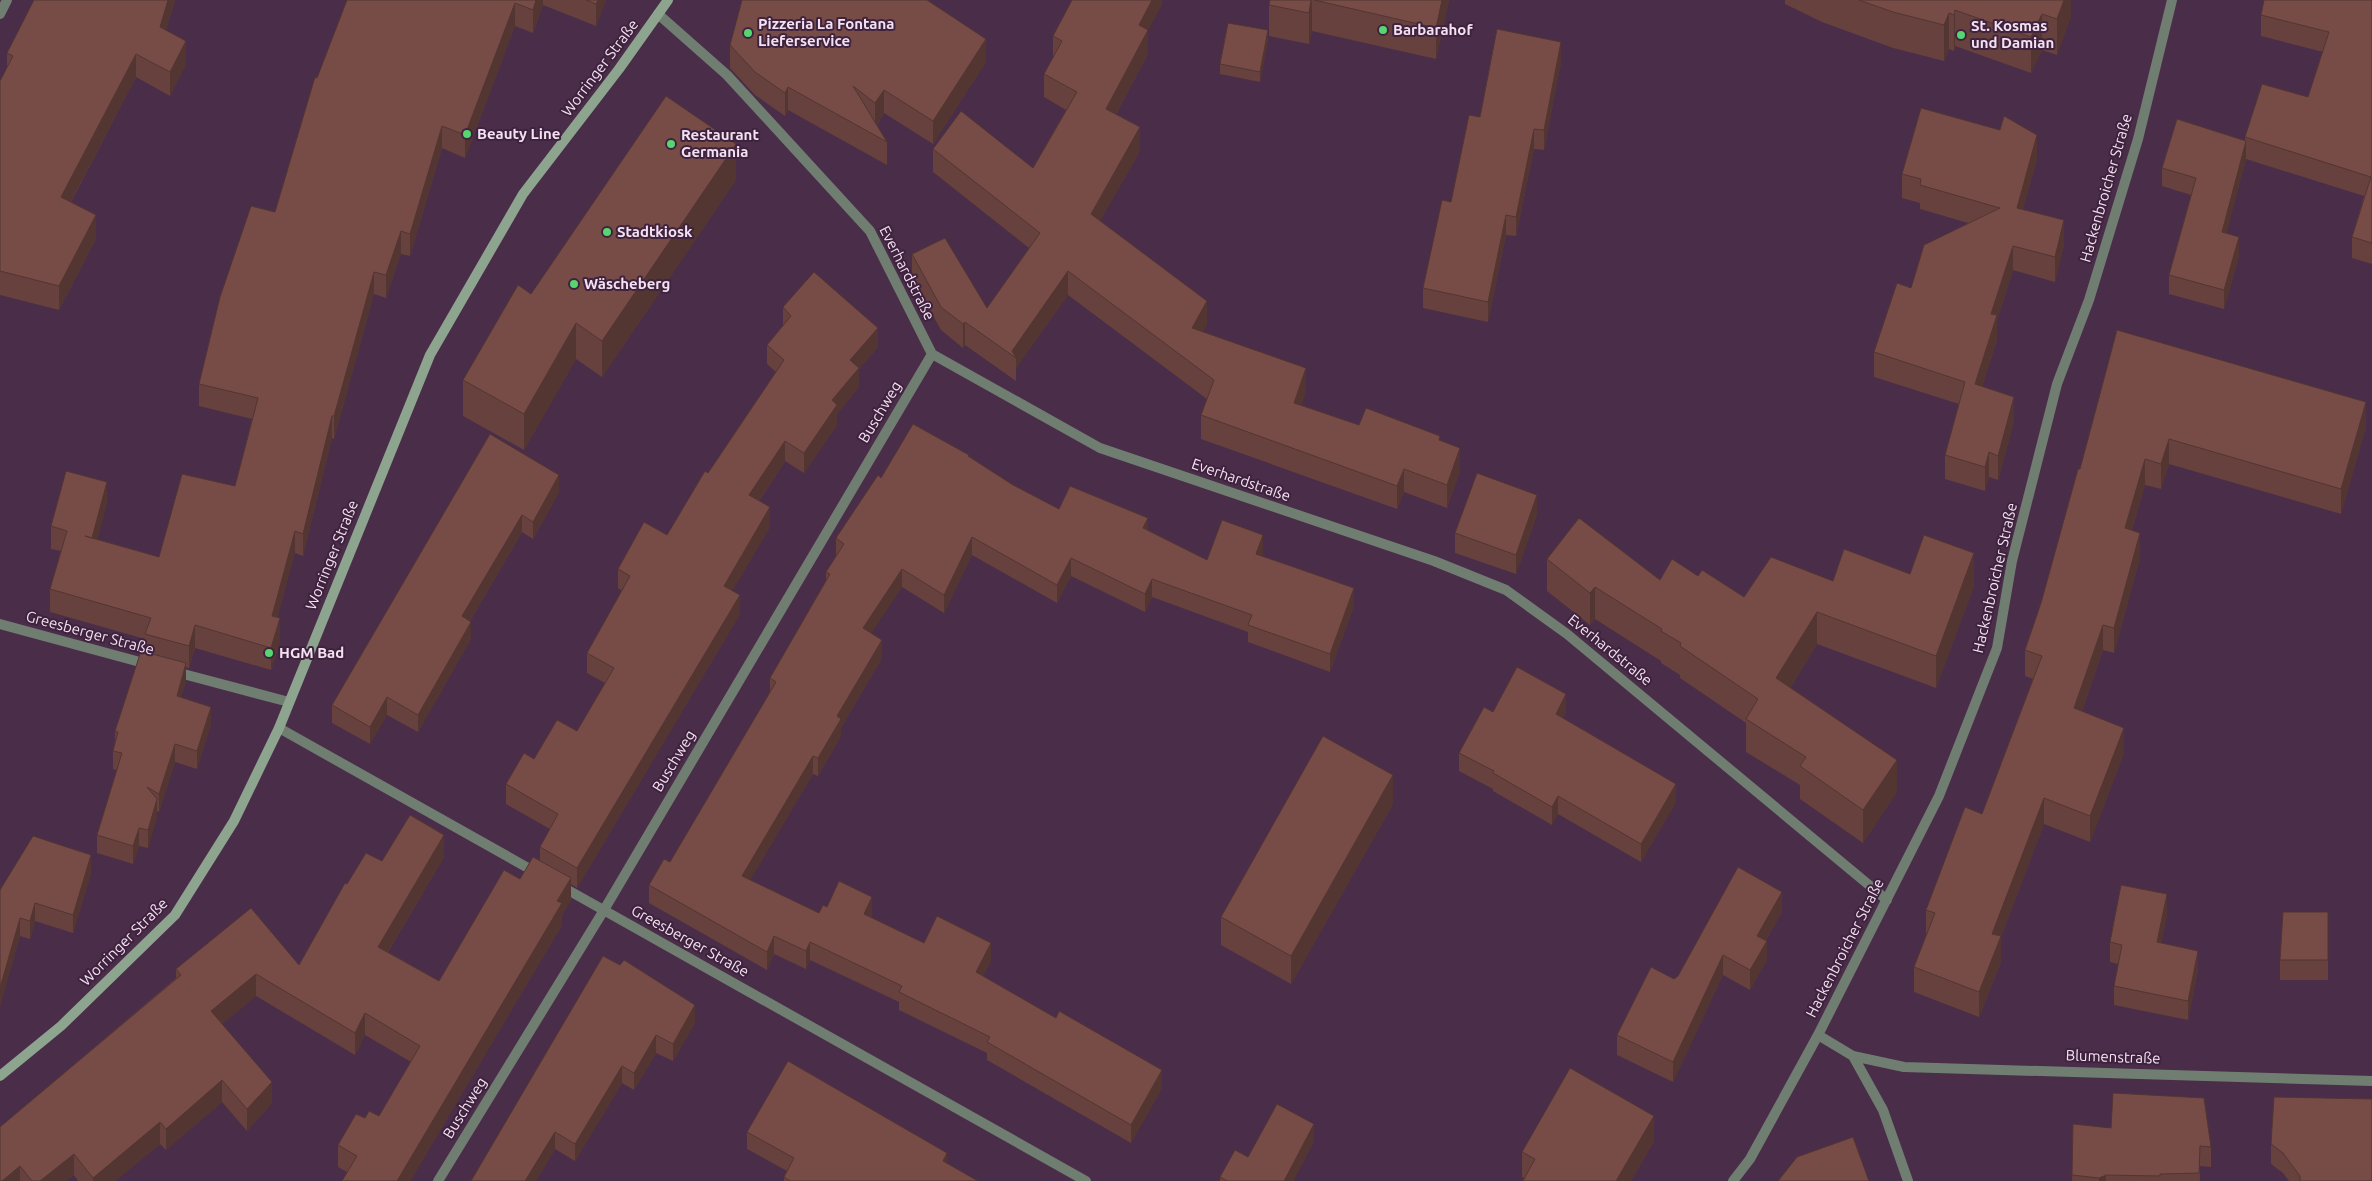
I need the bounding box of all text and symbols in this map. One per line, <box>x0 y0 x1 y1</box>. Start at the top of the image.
place label: Pizzeria La Fontana Lieferservice <box>758 15 894 49</box>
street label: Worringer Straße <box>558 16 641 119</box>
place label: St. Kosmas und Damian <box>1971 17 2054 51</box>
place label: Barbarahof <box>1393 21 1473 38</box>
marker: Barbarahof <box>1377 24 1389 36</box>
marker: Pizzeria La Fontana Lieferservice <box>742 27 754 39</box>
marker: St. Kosmas und Damian <box>1955 29 1967 41</box>
street label: Hackenbroicher Straße <box>2076 112 2135 264</box>
place label: Beauty Line <box>477 125 560 142</box>
place label: Restaurant Germania <box>681 126 759 160</box>
marker: Beauty Line <box>461 128 473 140</box>
marker: Restaurant Germania <box>665 138 677 150</box>
place label: Stadtkiosk <box>617 223 693 240</box>
street label: Everhardstraße <box>876 223 938 323</box>
marker: Stadtkiosk <box>601 226 613 238</box>
place label: Wäscheberg <box>584 275 670 292</box>
marker: Wäscheberg <box>568 278 580 290</box>
street label: Buschweg <box>855 378 905 446</box>
street label: Everhardstraße <box>1190 455 1293 504</box>
street label: Worringer Straße <box>302 498 361 612</box>
street label: Hackenbroicher Straße <box>1969 501 2020 655</box>
street label: Greesberger Straße <box>24 607 156 658</box>
street label: Everhardstraße <box>1565 610 1656 689</box>
place label: HGM Bad <box>279 644 344 661</box>
marker: HGM Bad <box>263 647 275 659</box>
street label: Buschweg <box>649 727 699 795</box>
street label: Hackenbroicher Straße <box>1802 875 1887 1020</box>
street label: Worringer Straße <box>76 894 171 989</box>
street label: Greesberger Straße <box>628 901 752 980</box>
street label: Blumenstraße <box>2065 1046 2161 1067</box>
street label: Buschweg <box>439 1074 490 1141</box>

